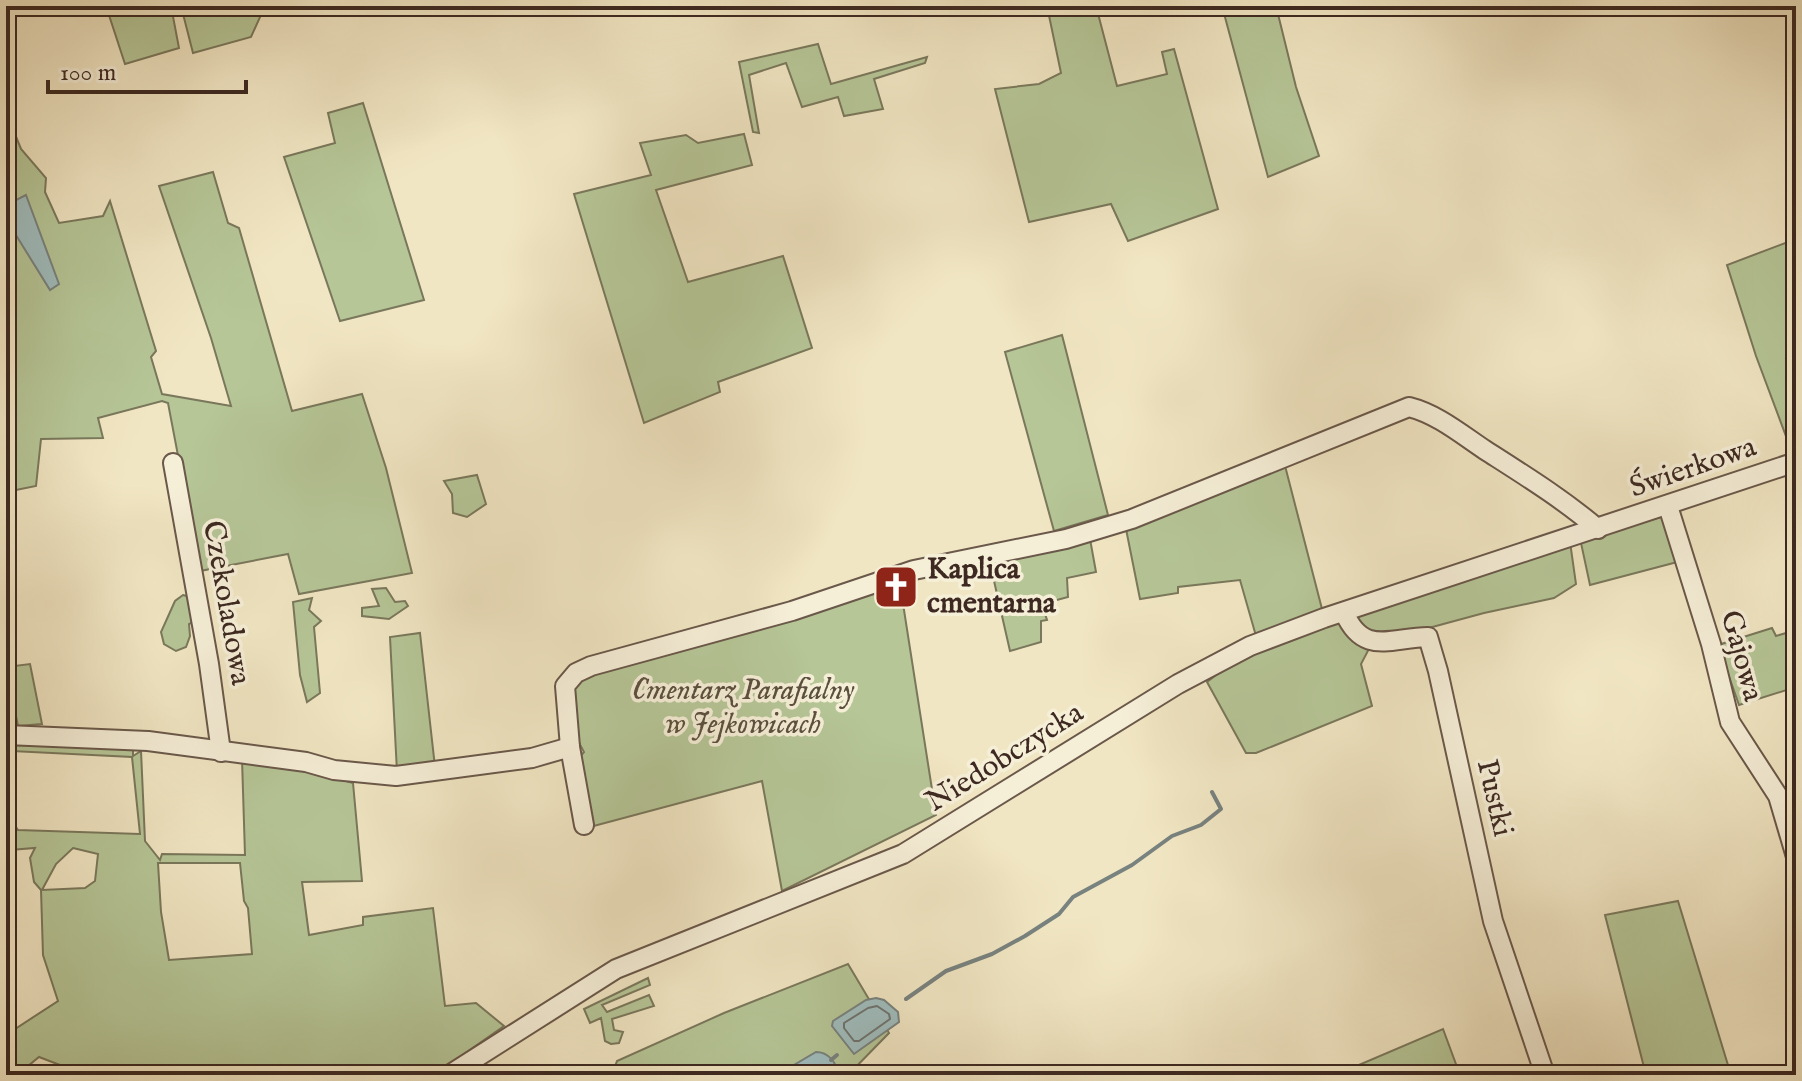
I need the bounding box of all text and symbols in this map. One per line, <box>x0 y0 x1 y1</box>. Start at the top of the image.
scale bar <box>48 44 246 94</box>
text: 100 m <box>60 58 116 89</box>
street label: Świerkowa <box>1625 429 1761 507</box>
street label: Czekoladowa <box>193 518 259 688</box>
place label: Kaplica cmentarna <box>927 551 1057 623</box>
church icon: Kaplica cmentarna <box>872 563 920 611</box>
street label: Gajowa <box>1711 606 1771 706</box>
park label: Cmentarz Parafialny w Jejkowicach <box>632 672 855 744</box>
street label: Niedobczycka <box>919 695 1091 821</box>
street label: Pustki <box>1467 756 1521 840</box>

